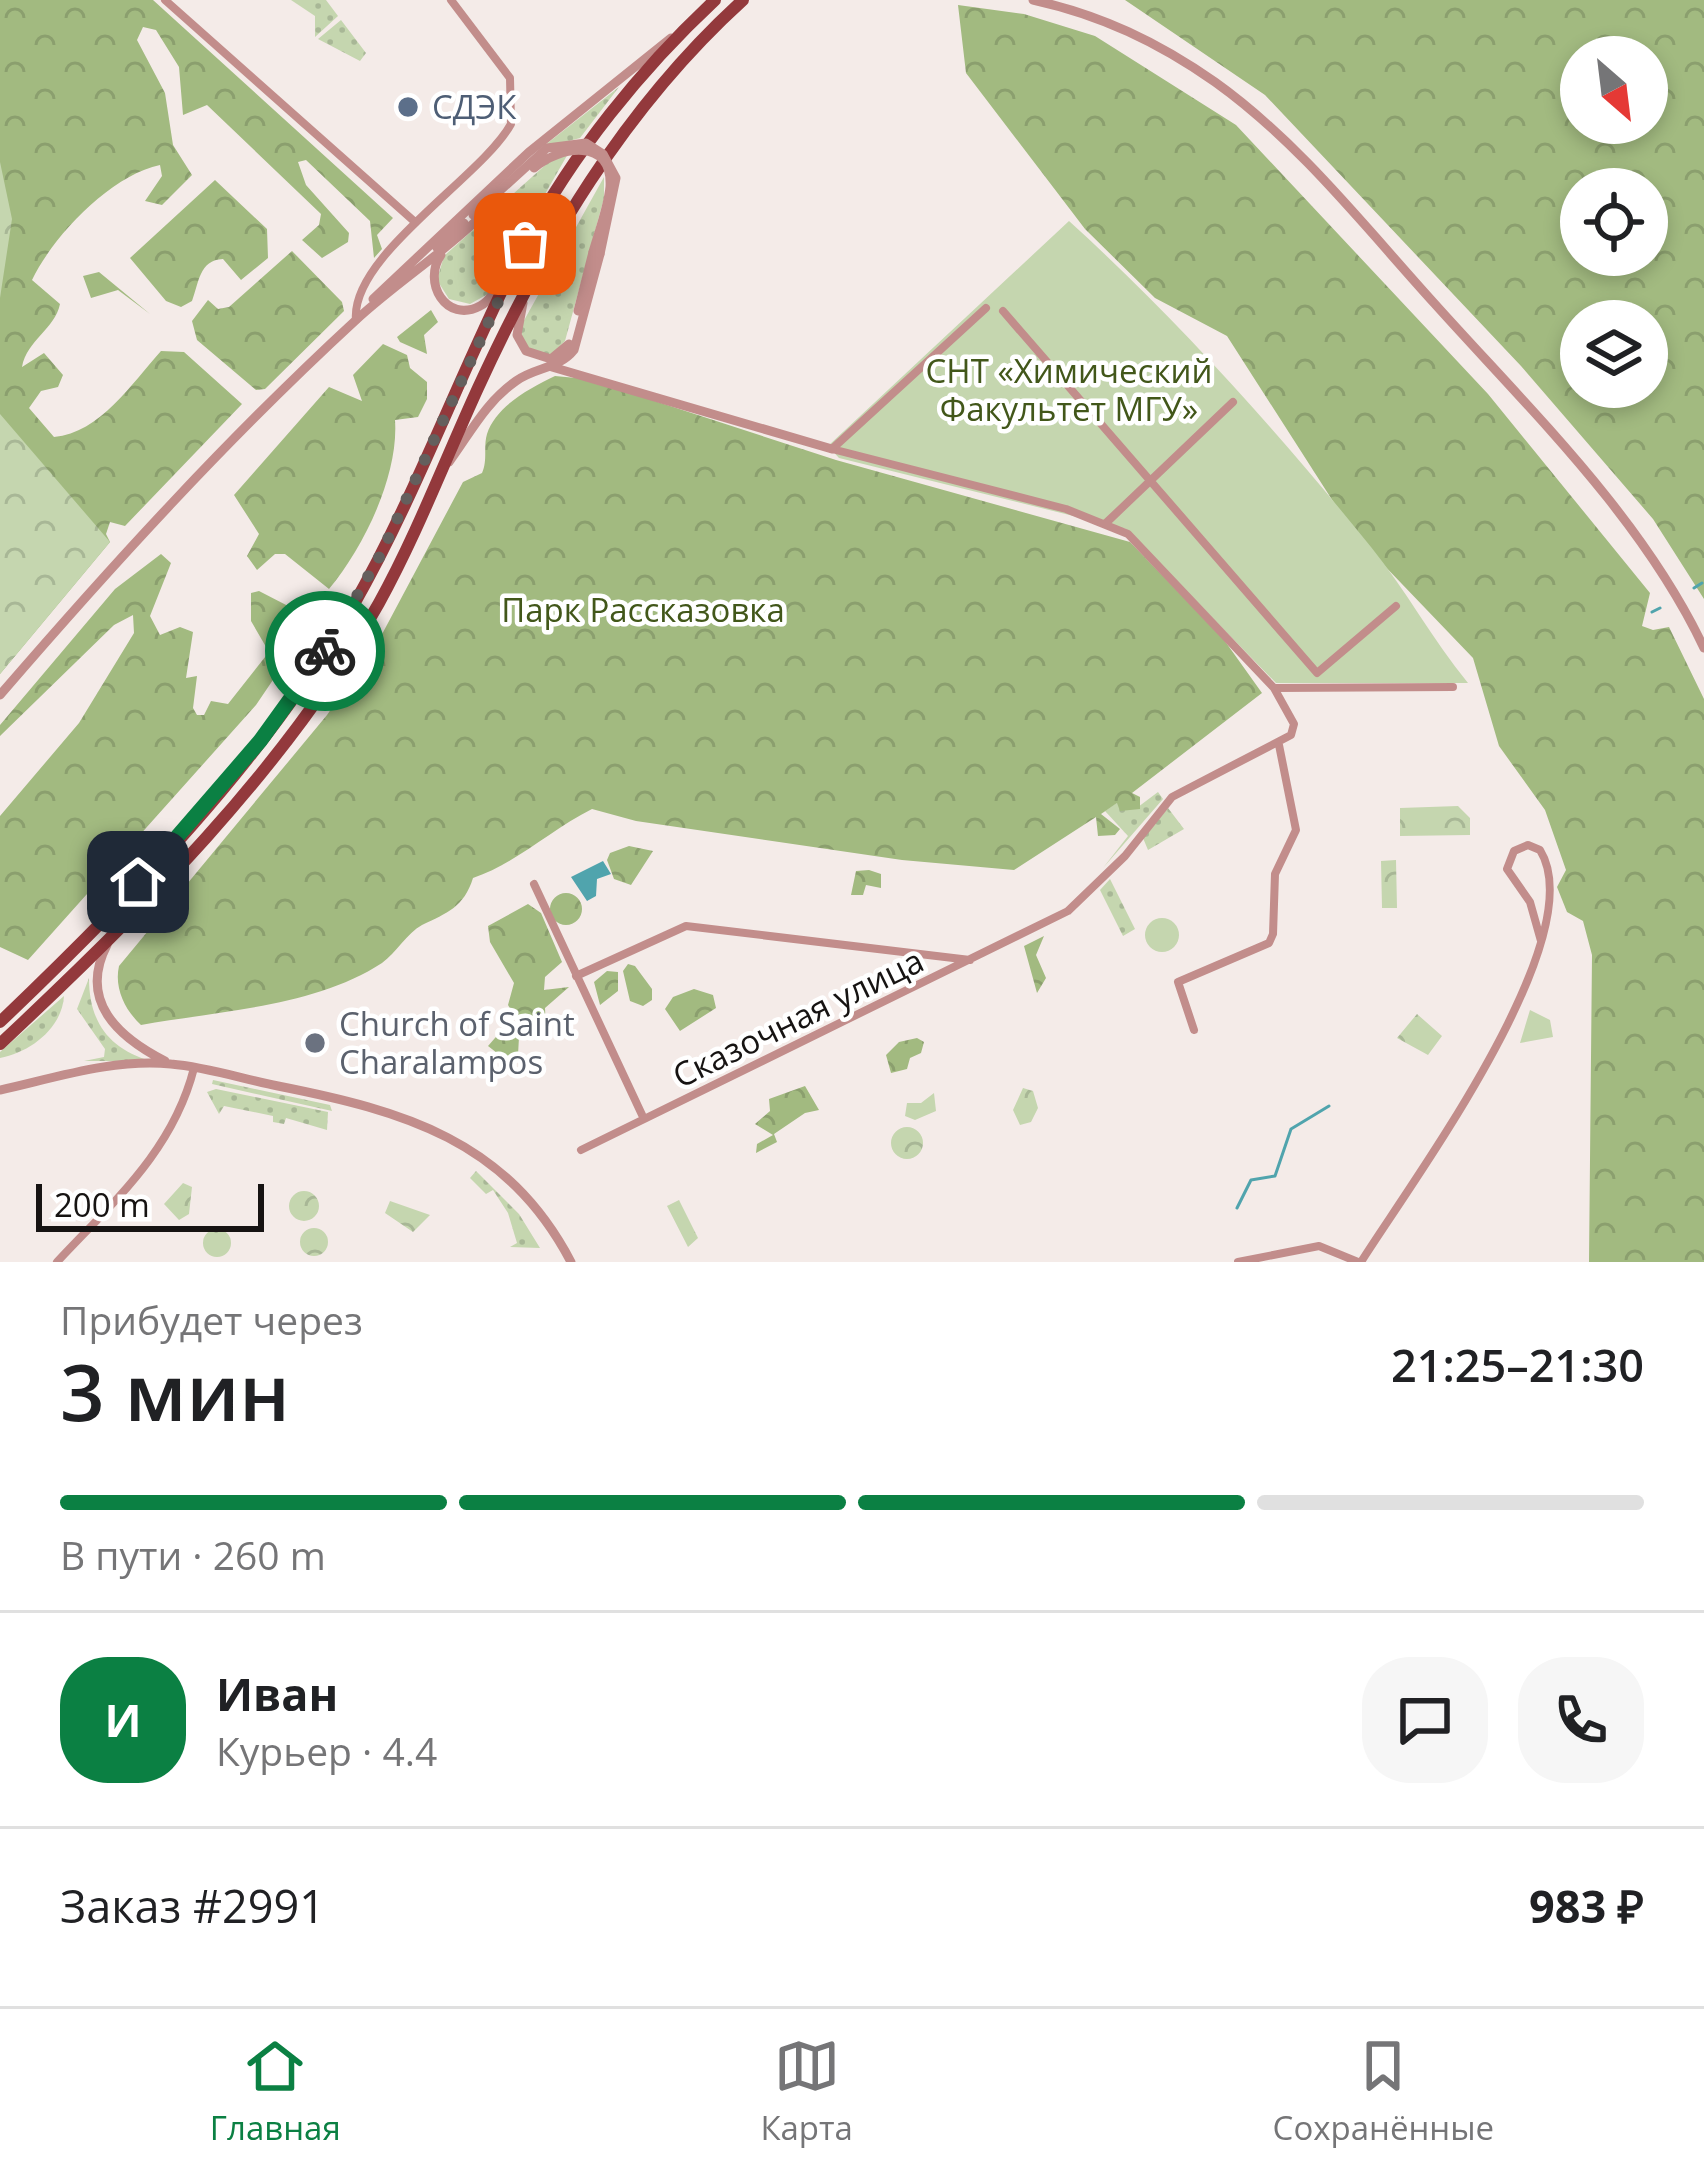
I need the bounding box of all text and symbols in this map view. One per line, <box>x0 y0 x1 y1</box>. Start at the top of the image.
north arrow <box>1560 36 1668 144</box>
map controls <box>1560 36 1668 408</box>
place label: СДЭК <box>432 84 517 129</box>
marker: СДЭК <box>395 94 421 120</box>
button: locate <box>1560 168 1668 276</box>
pin <box>474 193 576 295</box>
icon: bag <box>492 211 558 277</box>
button: layers <box>1560 300 1668 408</box>
park label: СНТ «Химический Факультет МГУ» <box>926 348 1212 431</box>
park label: Парк Рассказовка <box>501 587 785 632</box>
courier <box>265 591 385 711</box>
icon: bike <box>292 618 358 684</box>
pin <box>87 831 189 933</box>
icon: home <box>105 849 171 915</box>
street label: Сказочная улица <box>665 937 931 1098</box>
place label: Church of Saint Charalampos <box>339 1001 575 1084</box>
marker: Church of Saint Charalampos <box>302 1030 328 1056</box>
scale bar <box>36 1178 264 1231</box>
text: 200 m <box>54 1182 150 1227</box>
text: Прибудет через <box>60 1293 363 1346</box>
text: 21:25–21:30 <box>1391 1334 1644 1395</box>
text: 3 мин <box>60 1338 290 1444</box>
text: В пути · 260 m <box>60 1528 326 1581</box>
button: chat <box>1362 1657 1488 1783</box>
button: phone <box>1518 1657 1644 1783</box>
text: Иван <box>216 1663 338 1724</box>
text: И <box>104 1689 142 1750</box>
text: Курьер · 4.4 <box>216 1724 437 1777</box>
text: Заказ #2991 <box>60 1875 325 1936</box>
text: 983 ₽ <box>1529 1875 1644 1936</box>
tab: Главная <box>210 2033 341 2150</box>
tab: Карта <box>760 2033 853 2150</box>
tab: Сохранённые <box>1273 2033 1494 2150</box>

